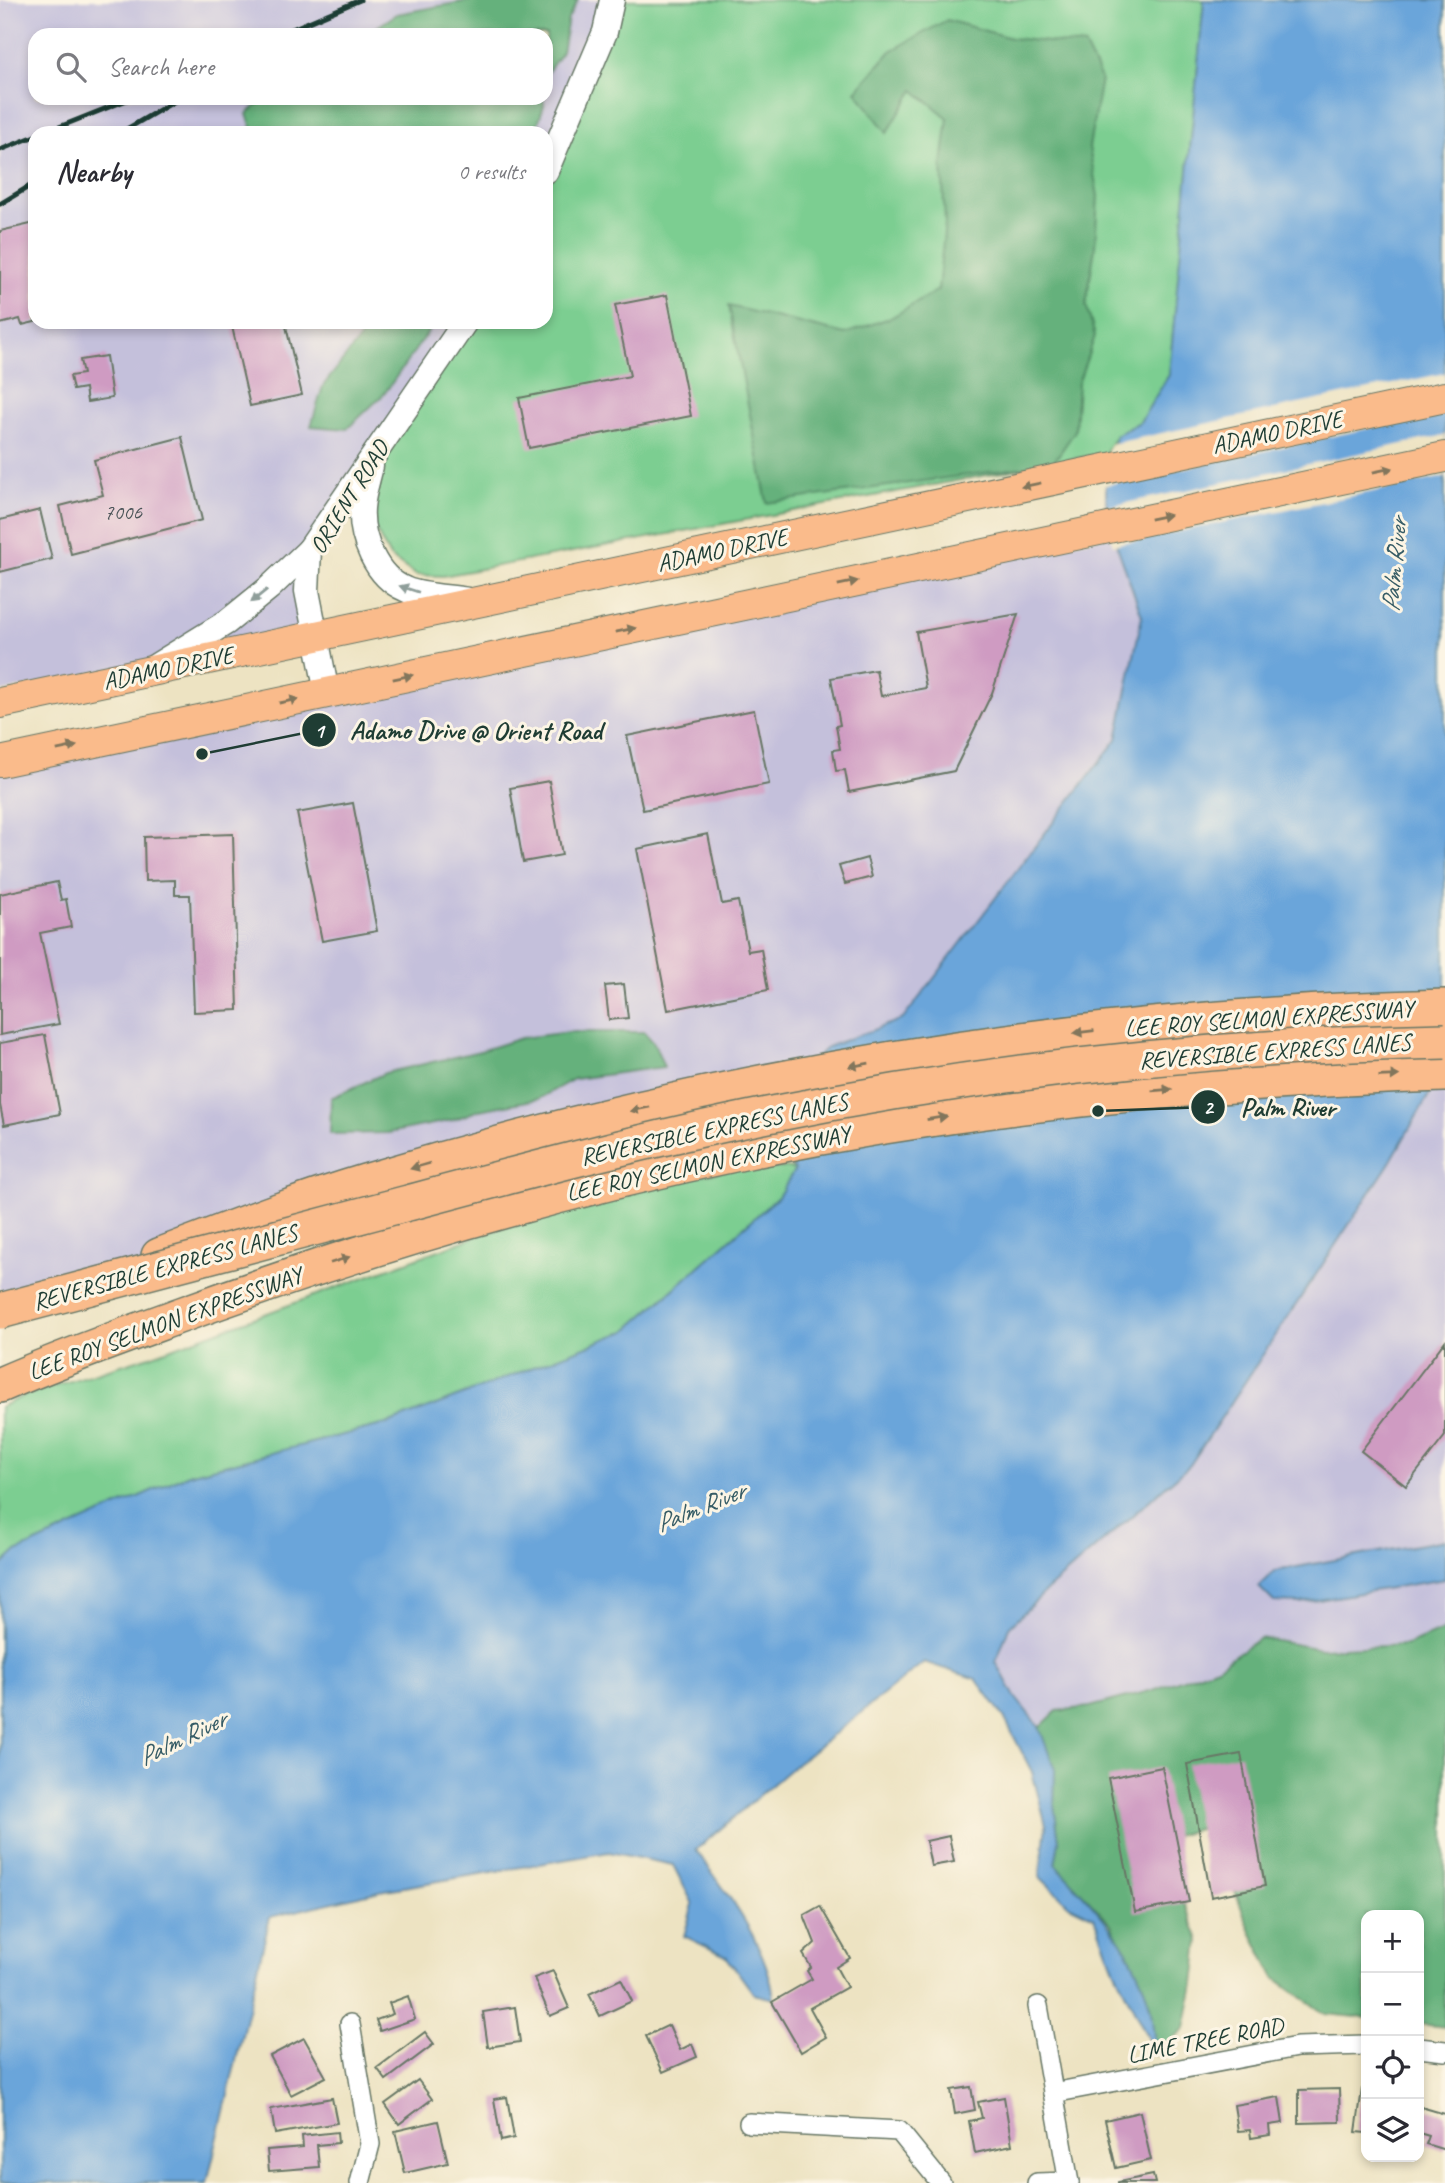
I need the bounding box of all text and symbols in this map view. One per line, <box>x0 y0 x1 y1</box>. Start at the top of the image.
search box <box>28 28 553 105</box>
icon: search <box>52 48 90 86</box>
text: Search here <box>108 50 214 83</box>
text: Nearby <box>56 153 132 191</box>
text: 0 results <box>458 157 525 186</box>
street label: ADAMO DRIVE <box>1209 403 1348 460</box>
street label: ORIENT ROAD <box>302 433 397 559</box>
one-way arrow <box>1372 465 1394 476</box>
one-way arrow <box>1020 479 1042 490</box>
house number: 7006 <box>104 499 142 525</box>
one-way arrow <box>1149 512 1171 523</box>
water label: Palm River <box>1374 513 1415 613</box>
street label: ADAMO DRIVE <box>654 521 793 578</box>
one-way arrow <box>837 578 859 589</box>
one-way arrow <box>399 583 420 593</box>
one-way arrow <box>251 589 269 604</box>
one-way arrow <box>615 625 637 636</box>
street label: ADAMO DRIVE <box>100 639 239 696</box>
one-way arrow <box>392 672 414 683</box>
one-way arrow <box>278 696 300 707</box>
callout: Adamo Drive @ Orient Road <box>301 707 615 754</box>
text: Adamo Drive @ Orient Road <box>350 714 606 747</box>
text: 1 <box>314 718 326 744</box>
one-way arrow <box>56 743 78 754</box>
street label: LEE ROY SELMON EXPRESSWAY <box>1124 993 1418 1043</box>
one-way arrow <box>1073 1026 1095 1037</box>
street label: REVERSIBLE EXPRESS LANES <box>1138 1026 1415 1075</box>
one-way arrow <box>848 1060 870 1071</box>
one-way arrow <box>1379 1070 1401 1081</box>
one-way arrow <box>1151 1084 1173 1095</box>
callout: Palm River <box>1191 1084 1349 1131</box>
street label: REVERSIBLE EXPRESS LANES <box>578 1085 854 1172</box>
text: Palm River <box>1241 1091 1338 1124</box>
text: 2 <box>1203 1094 1215 1120</box>
one-way arrow <box>629 1103 651 1114</box>
one-way arrow <box>926 1112 948 1123</box>
street label: LEE ROY SELMON EXPRESSWAY <box>564 1117 856 1208</box>
one-way arrow <box>409 1162 430 1172</box>
street label: REVERSIBLE EXPRESS LANES <box>30 1216 304 1317</box>
one-way arrow <box>330 1254 351 1264</box>
street label: LEE ROY SELMON EXPRESSWAY <box>24 1258 310 1387</box>
water label: Palm River <box>651 1473 754 1540</box>
water label: Palm River <box>133 1701 235 1773</box>
map controls <box>1361 1910 1424 2162</box>
button: + <box>1361 1910 1424 1973</box>
button: − <box>1361 1973 1424 2036</box>
street label: LIME TREE ROAD <box>1125 2010 1288 2070</box>
button: locate <box>1361 2036 1424 2099</box>
button: layers <box>1361 2099 1424 2162</box>

